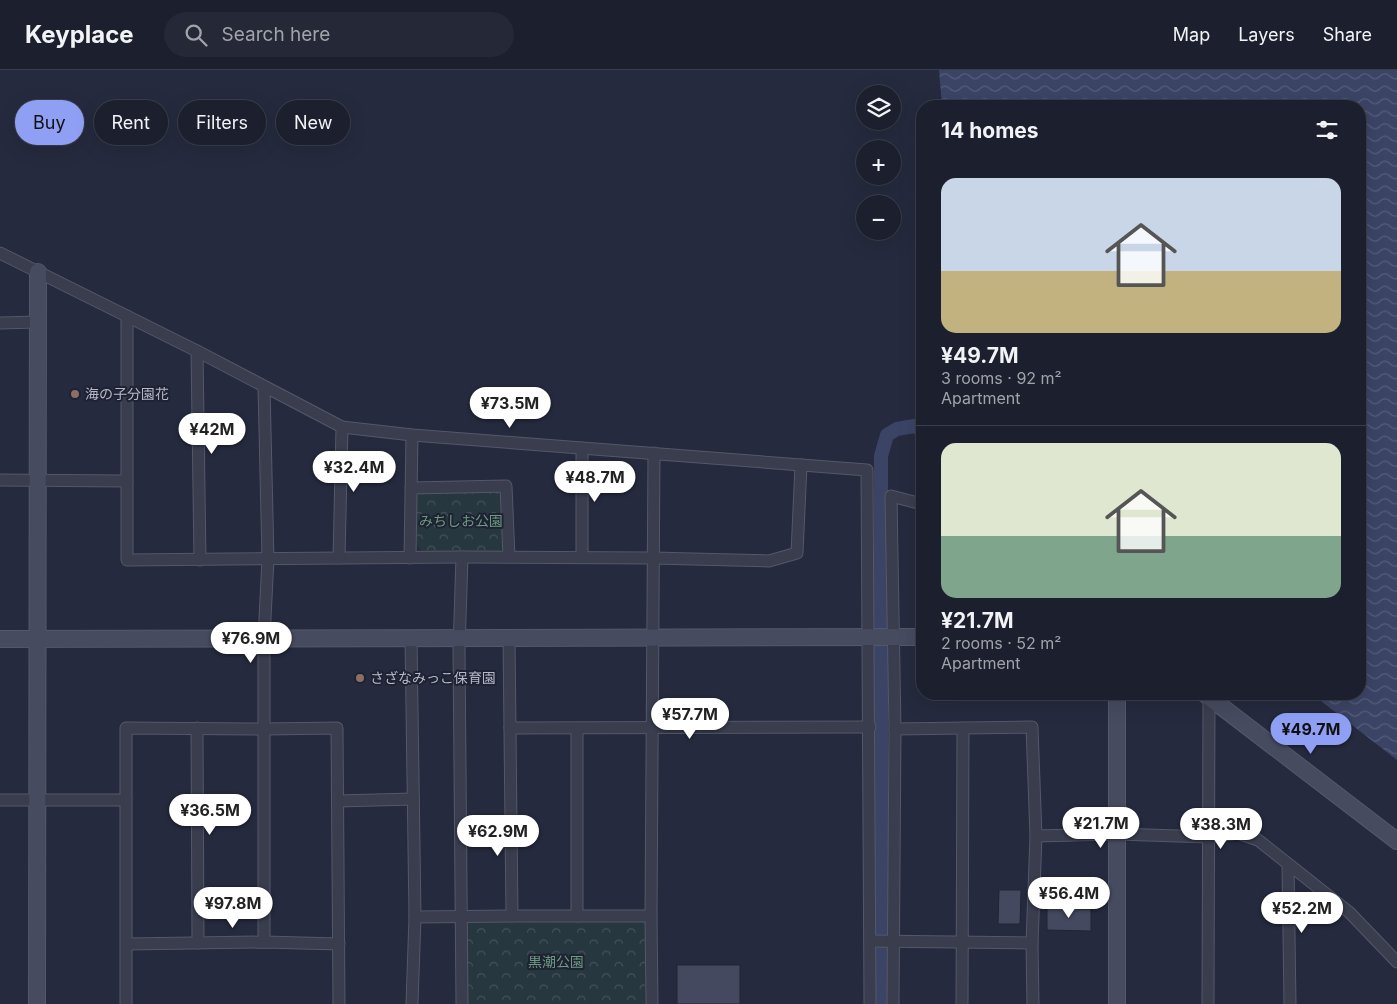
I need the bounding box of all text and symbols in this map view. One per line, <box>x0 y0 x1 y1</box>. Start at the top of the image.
search box <box>164 12 514 57</box>
text: Keyplace <box>25 20 134 49</box>
icon: search <box>182 21 210 49</box>
text: Search here <box>222 23 330 46</box>
text: Map <box>1173 24 1210 45</box>
text: Layers <box>1238 24 1295 45</box>
text: Share <box>1323 24 1372 45</box>
map controls <box>856 85 901 240</box>
button: layers <box>856 85 901 130</box>
chip: Buy <box>15 100 84 145</box>
chip: Rent <box>94 100 168 145</box>
chip: Filters <box>178 100 266 145</box>
chip: New <box>276 100 350 145</box>
icon: filters <box>1313 116 1341 144</box>
text: 14 homes <box>941 118 1039 143</box>
button: + <box>856 140 901 185</box>
button: − <box>856 195 901 240</box>
icon: home <box>1096 210 1186 300</box>
text: ¥49.7M <box>941 343 1018 368</box>
text: 3 rooms · 92 m² <box>941 368 1062 388</box>
place label: 海の子分園花 <box>85 385 169 402</box>
pin: ¥73.5M <box>469 386 551 429</box>
marker: 海の子分園花 <box>69 388 81 400</box>
text: Apartment <box>941 388 1021 408</box>
text: ¥73.5M <box>481 393 539 413</box>
pin: ¥42M <box>182 412 242 455</box>
text: ¥42M <box>190 419 234 439</box>
pin: ¥32.4M <box>313 450 395 493</box>
text: ¥32.4M <box>324 457 384 477</box>
pin: ¥48.7M <box>554 460 636 503</box>
text: ¥48.7M <box>565 467 625 487</box>
icon: home <box>1096 476 1186 566</box>
park label: みちしお公園 <box>419 512 503 529</box>
text: ¥21.7M <box>941 608 1014 633</box>
pin: ¥76.9M <box>210 622 292 664</box>
text: ¥76.9M <box>222 628 280 648</box>
text: 2 rooms · 52 m² <box>941 633 1061 653</box>
text: Apartment <box>941 653 1021 673</box>
place label: さざなみっこ保育園 <box>370 669 496 686</box>
marker: さざなみっこ保育園 <box>354 672 366 684</box>
pin: ¥57.7M <box>649 698 731 740</box>
text: ¥57.7M <box>662 704 718 724</box>
pin: ¥49.7M <box>1270 712 1352 755</box>
text: ¥49.7M <box>1281 719 1341 739</box>
pin: ¥36.5M <box>169 794 251 836</box>
text: ¥36.5M <box>180 800 240 820</box>
pin: ¥21.7M <box>1060 806 1142 849</box>
pin: ¥38.3M <box>1180 808 1262 850</box>
text: ¥21.7M <box>1073 813 1129 833</box>
pin: ¥62.9M <box>457 814 539 857</box>
text: ¥38.3M <box>1191 814 1251 834</box>
text: ¥62.9M <box>468 821 528 841</box>
pin: ¥56.4M <box>1028 876 1110 919</box>
text: ¥56.4M <box>1039 883 1099 903</box>
pin: ¥97.8M <box>192 886 274 929</box>
pin: ¥52.2M <box>1261 892 1343 934</box>
text: ¥97.8M <box>205 893 261 913</box>
text: ¥52.2M <box>1272 898 1332 918</box>
park label: 黒潮公園 <box>528 953 584 970</box>

